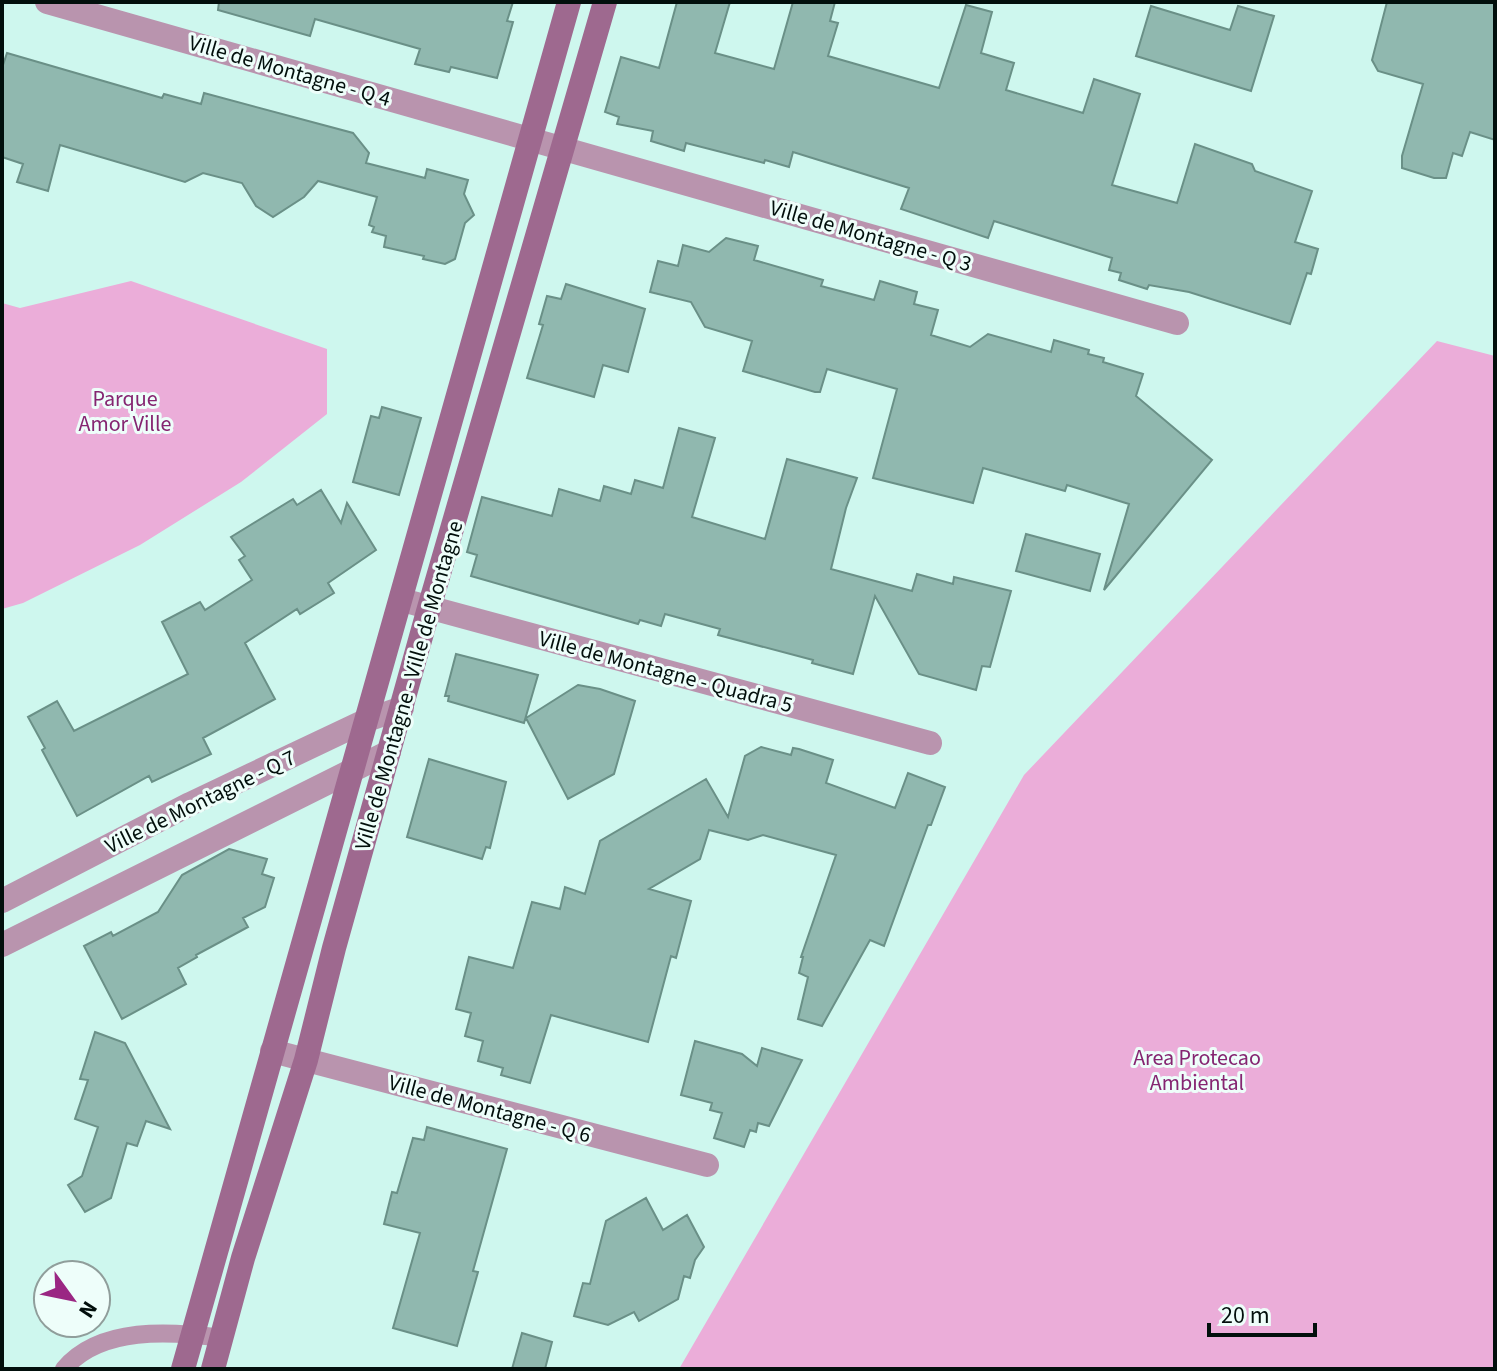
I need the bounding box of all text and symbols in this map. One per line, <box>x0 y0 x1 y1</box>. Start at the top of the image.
street label: Ville de Montagne - Q 4 <box>185 27 394 115</box>
street label: Ville de Montagne - Q 3 <box>766 192 975 280</box>
park label: Parque Amor Ville <box>78 383 172 440</box>
street label: Ville de Montagne - Ville de Montagne <box>347 517 471 854</box>
street label: Ville de Montagne - Quadra 5 <box>535 623 796 721</box>
street label: Ville de Montagne - Q 7 <box>100 742 301 862</box>
park label: Area Protecao Ambiental <box>1133 1042 1261 1099</box>
street label: Ville de Montagne - Q 6 <box>385 1067 595 1151</box>
north arrow <box>32 1259 112 1339</box>
scale bar <box>1209 1287 1315 1337</box>
text: N <box>71 1294 105 1324</box>
text: 20 m <box>1221 1298 1270 1333</box>

